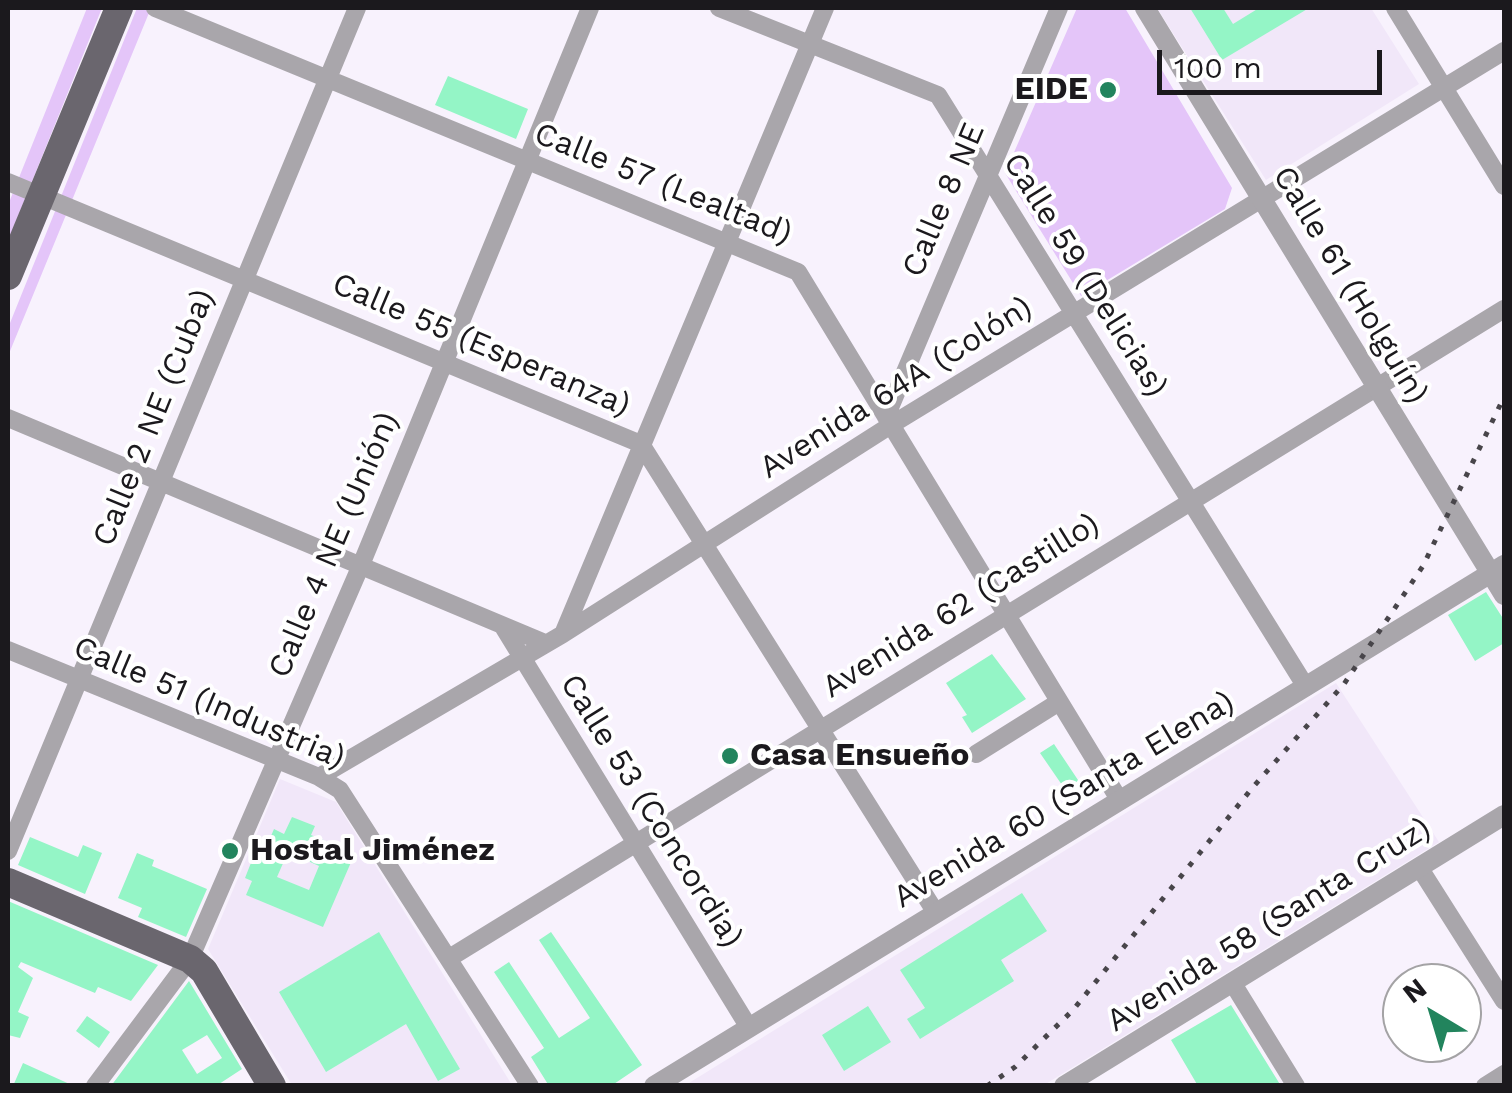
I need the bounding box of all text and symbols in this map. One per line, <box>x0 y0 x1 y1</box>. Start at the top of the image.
scale bar <box>1162 30 1387 92</box>
text: 100 m <box>1174 50 1262 85</box>
place label: EIDE <box>1014 71 1088 109</box>
marker: EIDE <box>1097 79 1119 101</box>
street label: Calle 57 (Lealtad) <box>529 115 797 253</box>
street label: Calle 8 NE <box>894 117 994 283</box>
street label: Calle 59 (Delicias) <box>994 146 1176 404</box>
street label: Calle 61 (Holguín) <box>1264 159 1436 411</box>
street label: Calle 55 (Esperanza) <box>326 265 636 425</box>
street label: Calle 2 NE (Cuba) <box>85 284 223 552</box>
street label: Avenida 64A (Colón) <box>753 289 1039 487</box>
street label: Calle 4 NE (Unión) <box>261 406 407 684</box>
street label: Avenida 62 (Castillo) <box>816 505 1106 707</box>
street label: Calle 51 (Industria) <box>68 628 350 778</box>
street label: Calle 53 (Concordia) <box>551 667 751 955</box>
street label: Avenida 60 (Santa Elena) <box>887 683 1241 917</box>
place label: Casa Ensueño <box>750 737 969 775</box>
marker: Casa Ensueño <box>719 745 741 767</box>
street label: Avenida 58 (Santa Cruz) <box>1100 809 1438 1041</box>
place label: Hostal Jiménez <box>250 832 495 870</box>
marker: Hostal Jiménez <box>219 840 241 862</box>
north arrow <box>1382 963 1482 1063</box>
text: N <box>1396 971 1433 1010</box>

